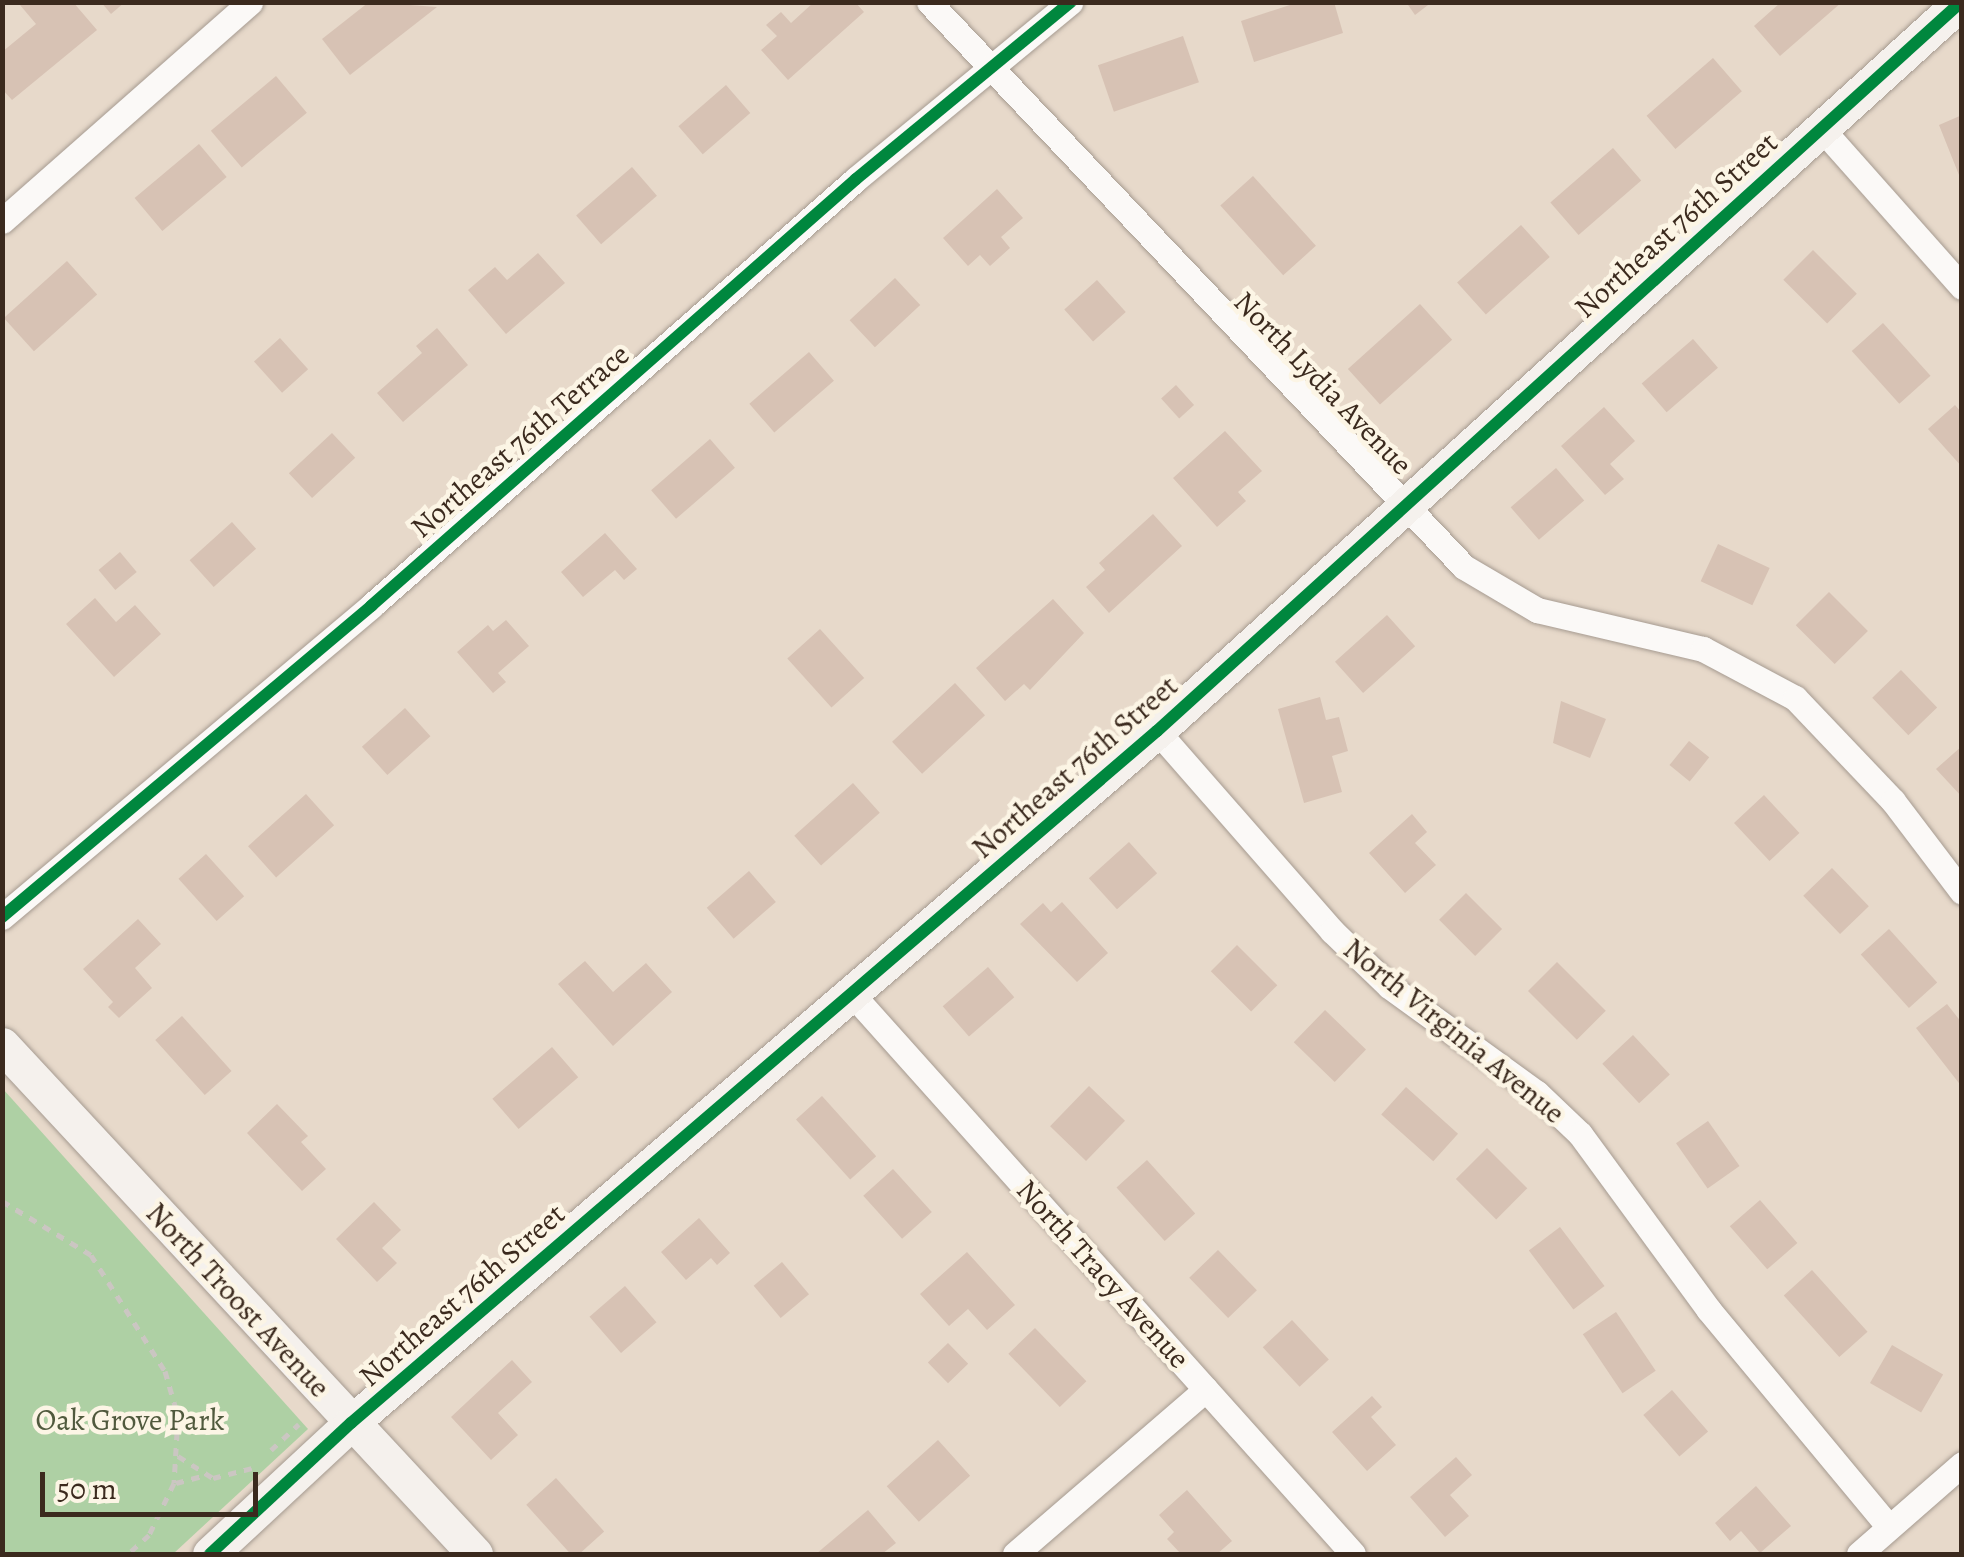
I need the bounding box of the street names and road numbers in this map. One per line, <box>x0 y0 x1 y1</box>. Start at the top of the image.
street label: Northeast 76th Street <box>1567 124 1785 326</box>
street label: North Lydia Avenue <box>1226 284 1420 482</box>
street label: Northeast 76th Terrace <box>404 336 636 546</box>
street label: Northeast 76th Street <box>965 668 1185 866</box>
street label: North Virginia Avenue <box>1336 931 1572 1131</box>
street label: North Tracy Avenue <box>1009 1172 1197 1376</box>
street label: North Troost Avenue <box>139 1195 337 1405</box>
street label: Northeast 76th Street <box>352 1196 572 1394</box>

